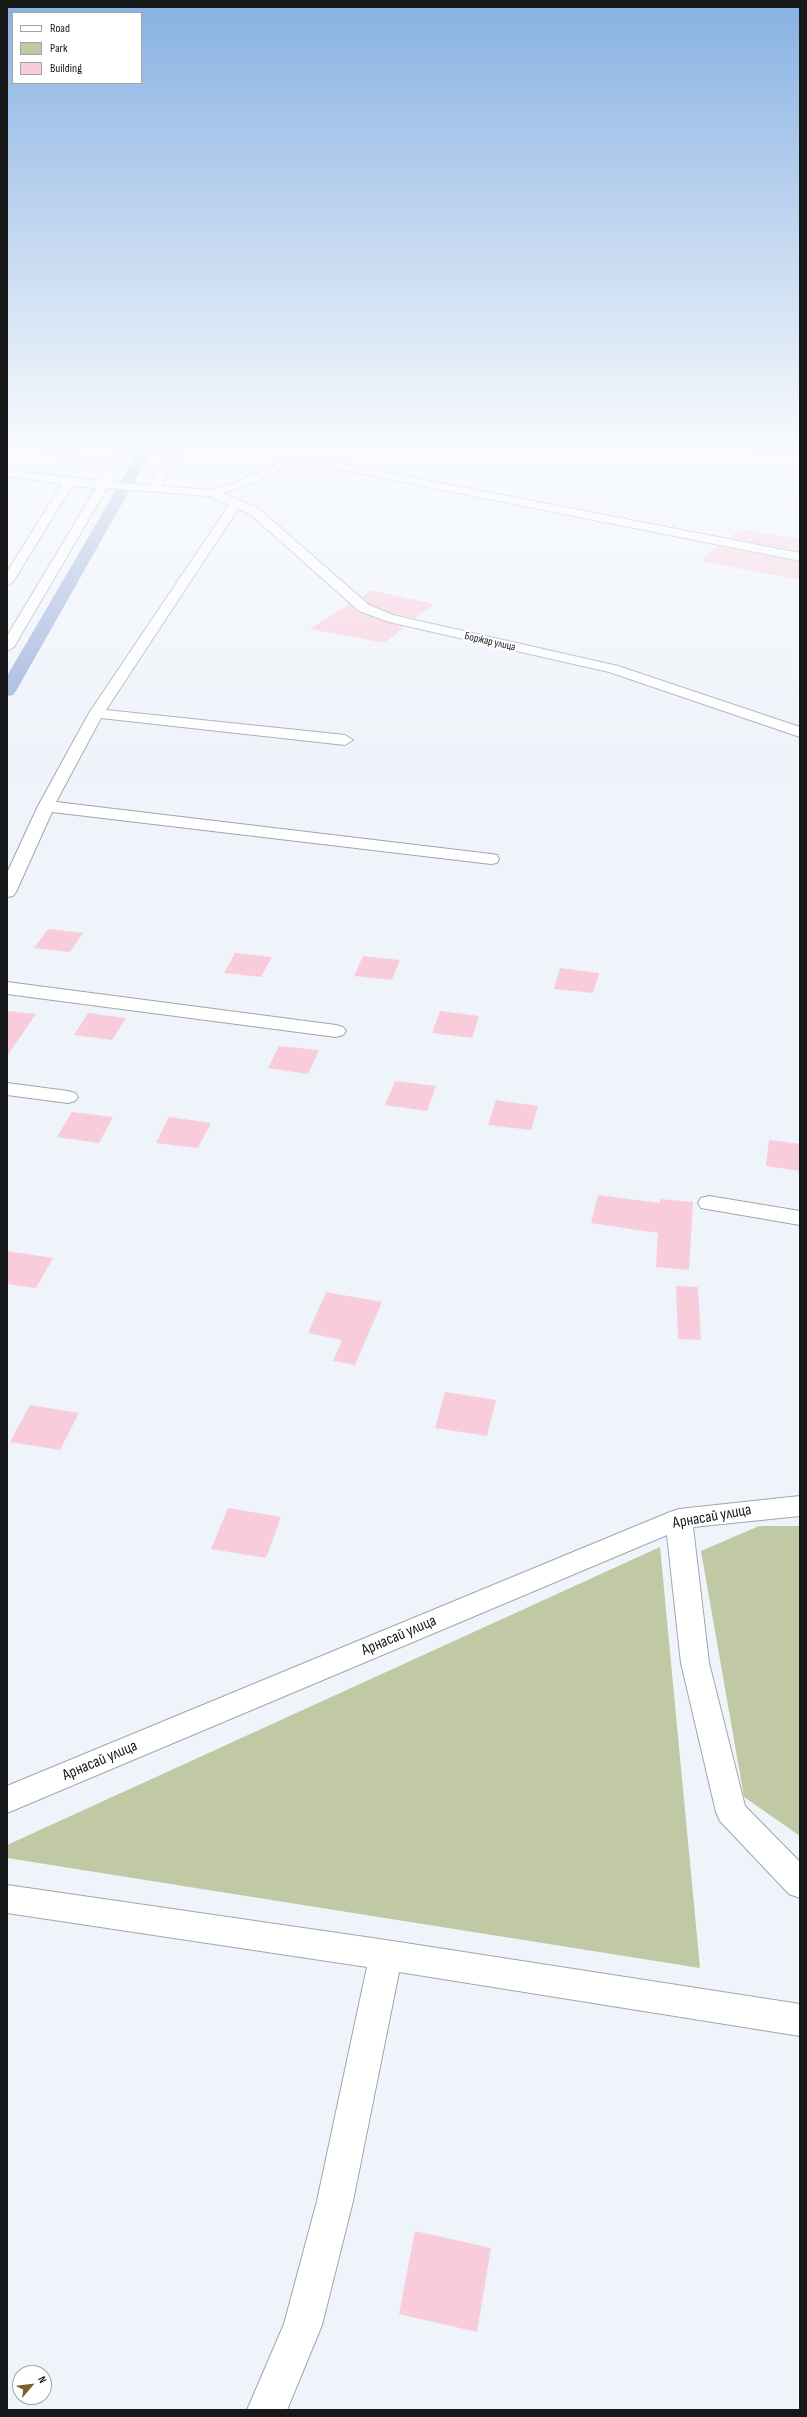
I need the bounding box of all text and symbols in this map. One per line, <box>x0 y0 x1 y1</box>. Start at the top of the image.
legend <box>12 12 142 84</box>
text: Road <box>50 21 70 36</box>
text: Park <box>50 41 68 56</box>
text: Building <box>50 61 82 76</box>
street label: Боржар улица <box>463 630 517 654</box>
street label: Арнасай улица <box>671 1501 753 1533</box>
street label: Арнасай улица <box>359 1612 439 1660</box>
street label: Арнасай улица <box>60 1737 140 1785</box>
north arrow <box>12 2365 52 2405</box>
text: N <box>35 2374 49 2385</box>

